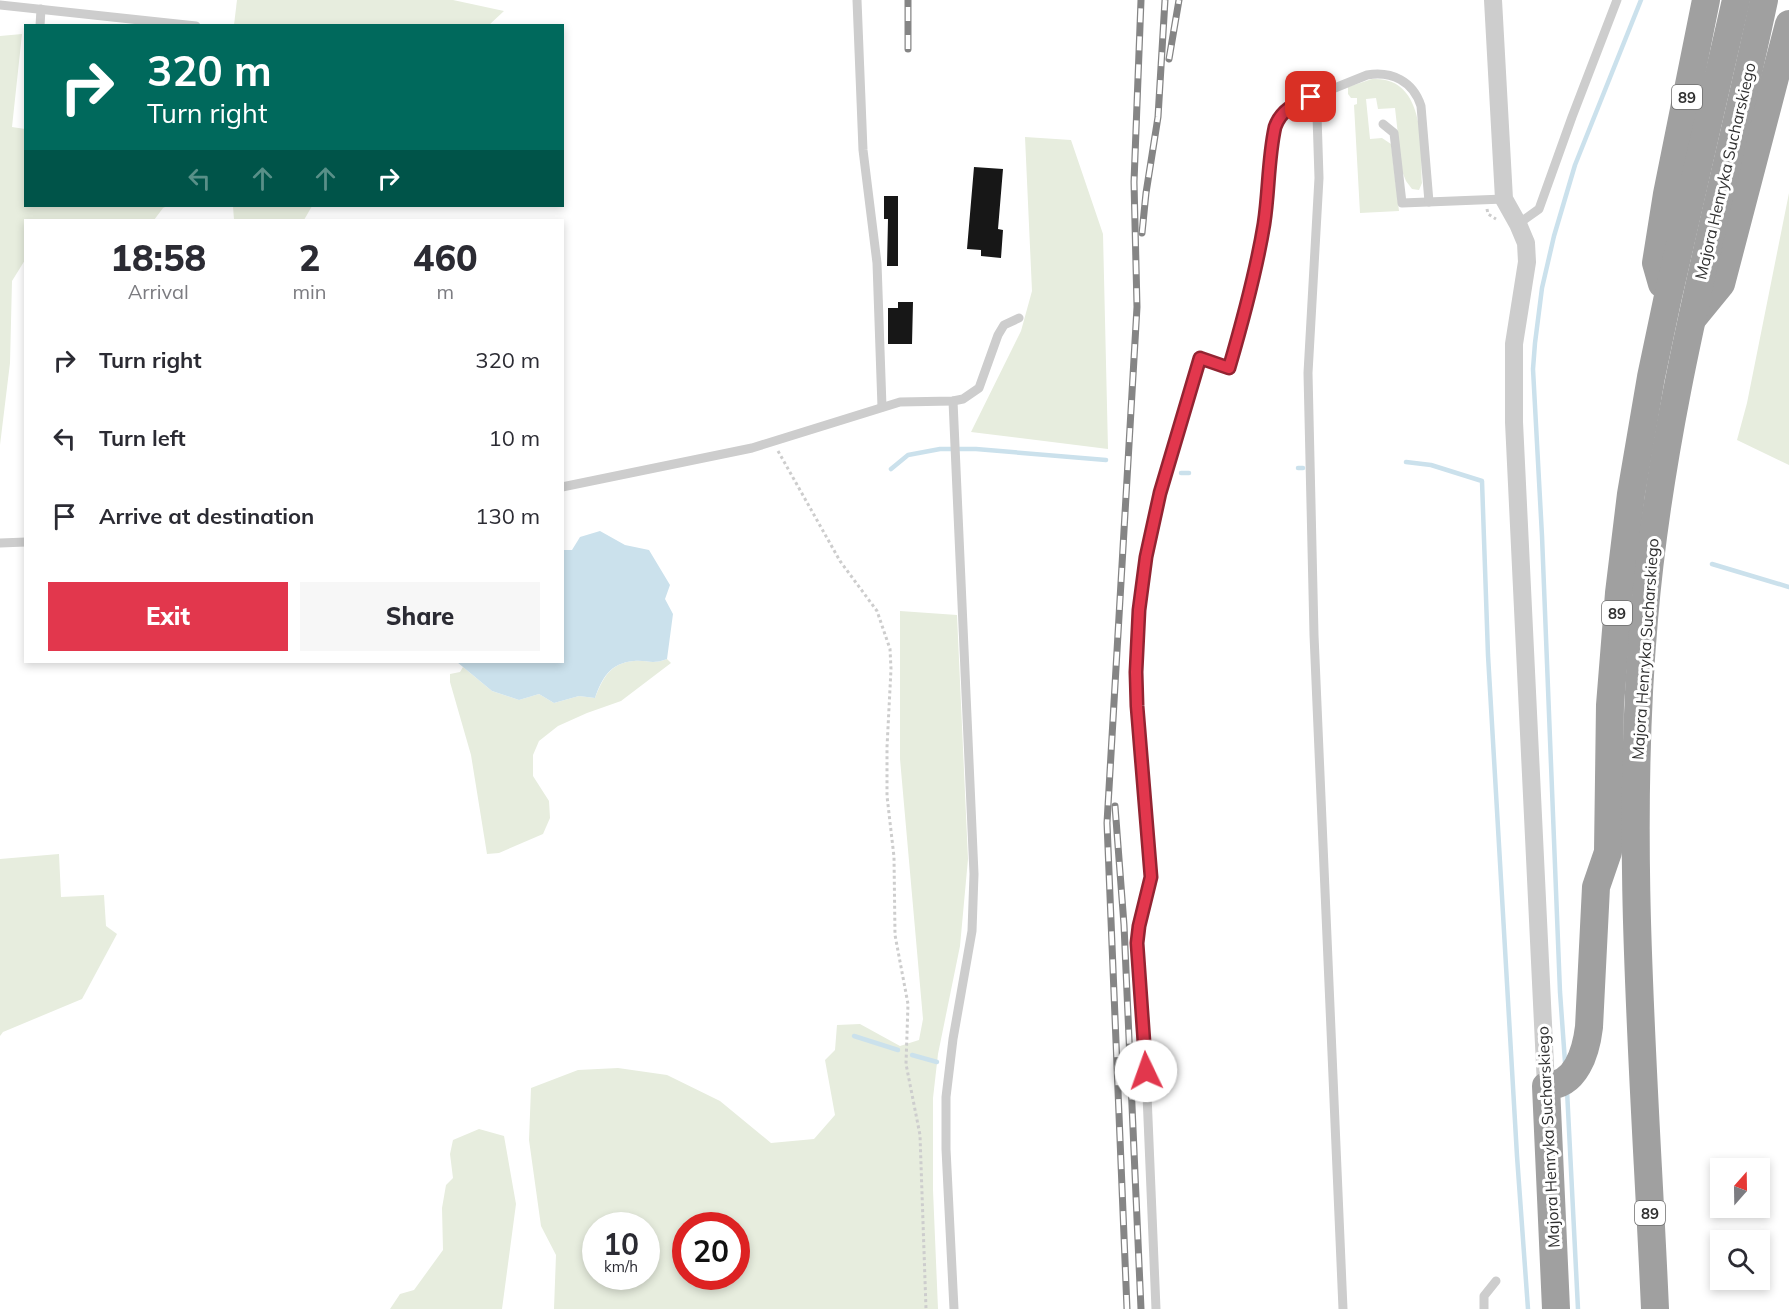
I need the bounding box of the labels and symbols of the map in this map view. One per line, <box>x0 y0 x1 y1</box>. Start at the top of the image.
street label: Majora Henryka Sucharskiego <box>1690 61 1760 281</box>
pin <box>1285 71 1336 122</box>
road number: 89 <box>1672 85 1702 109</box>
street label: Majora Henryka Sucharskiego <box>1627 538 1663 760</box>
road number: 89 <box>1602 601 1632 625</box>
street label: Majora Henryka Sucharskiego <box>1532 1026 1564 1248</box>
position arrow <box>1114 1039 1178 1103</box>
north arrow <box>1710 1158 1770 1218</box>
road number: 89 <box>1635 1201 1665 1225</box>
speed limit sign: 20 <box>672 1212 750 1290</box>

